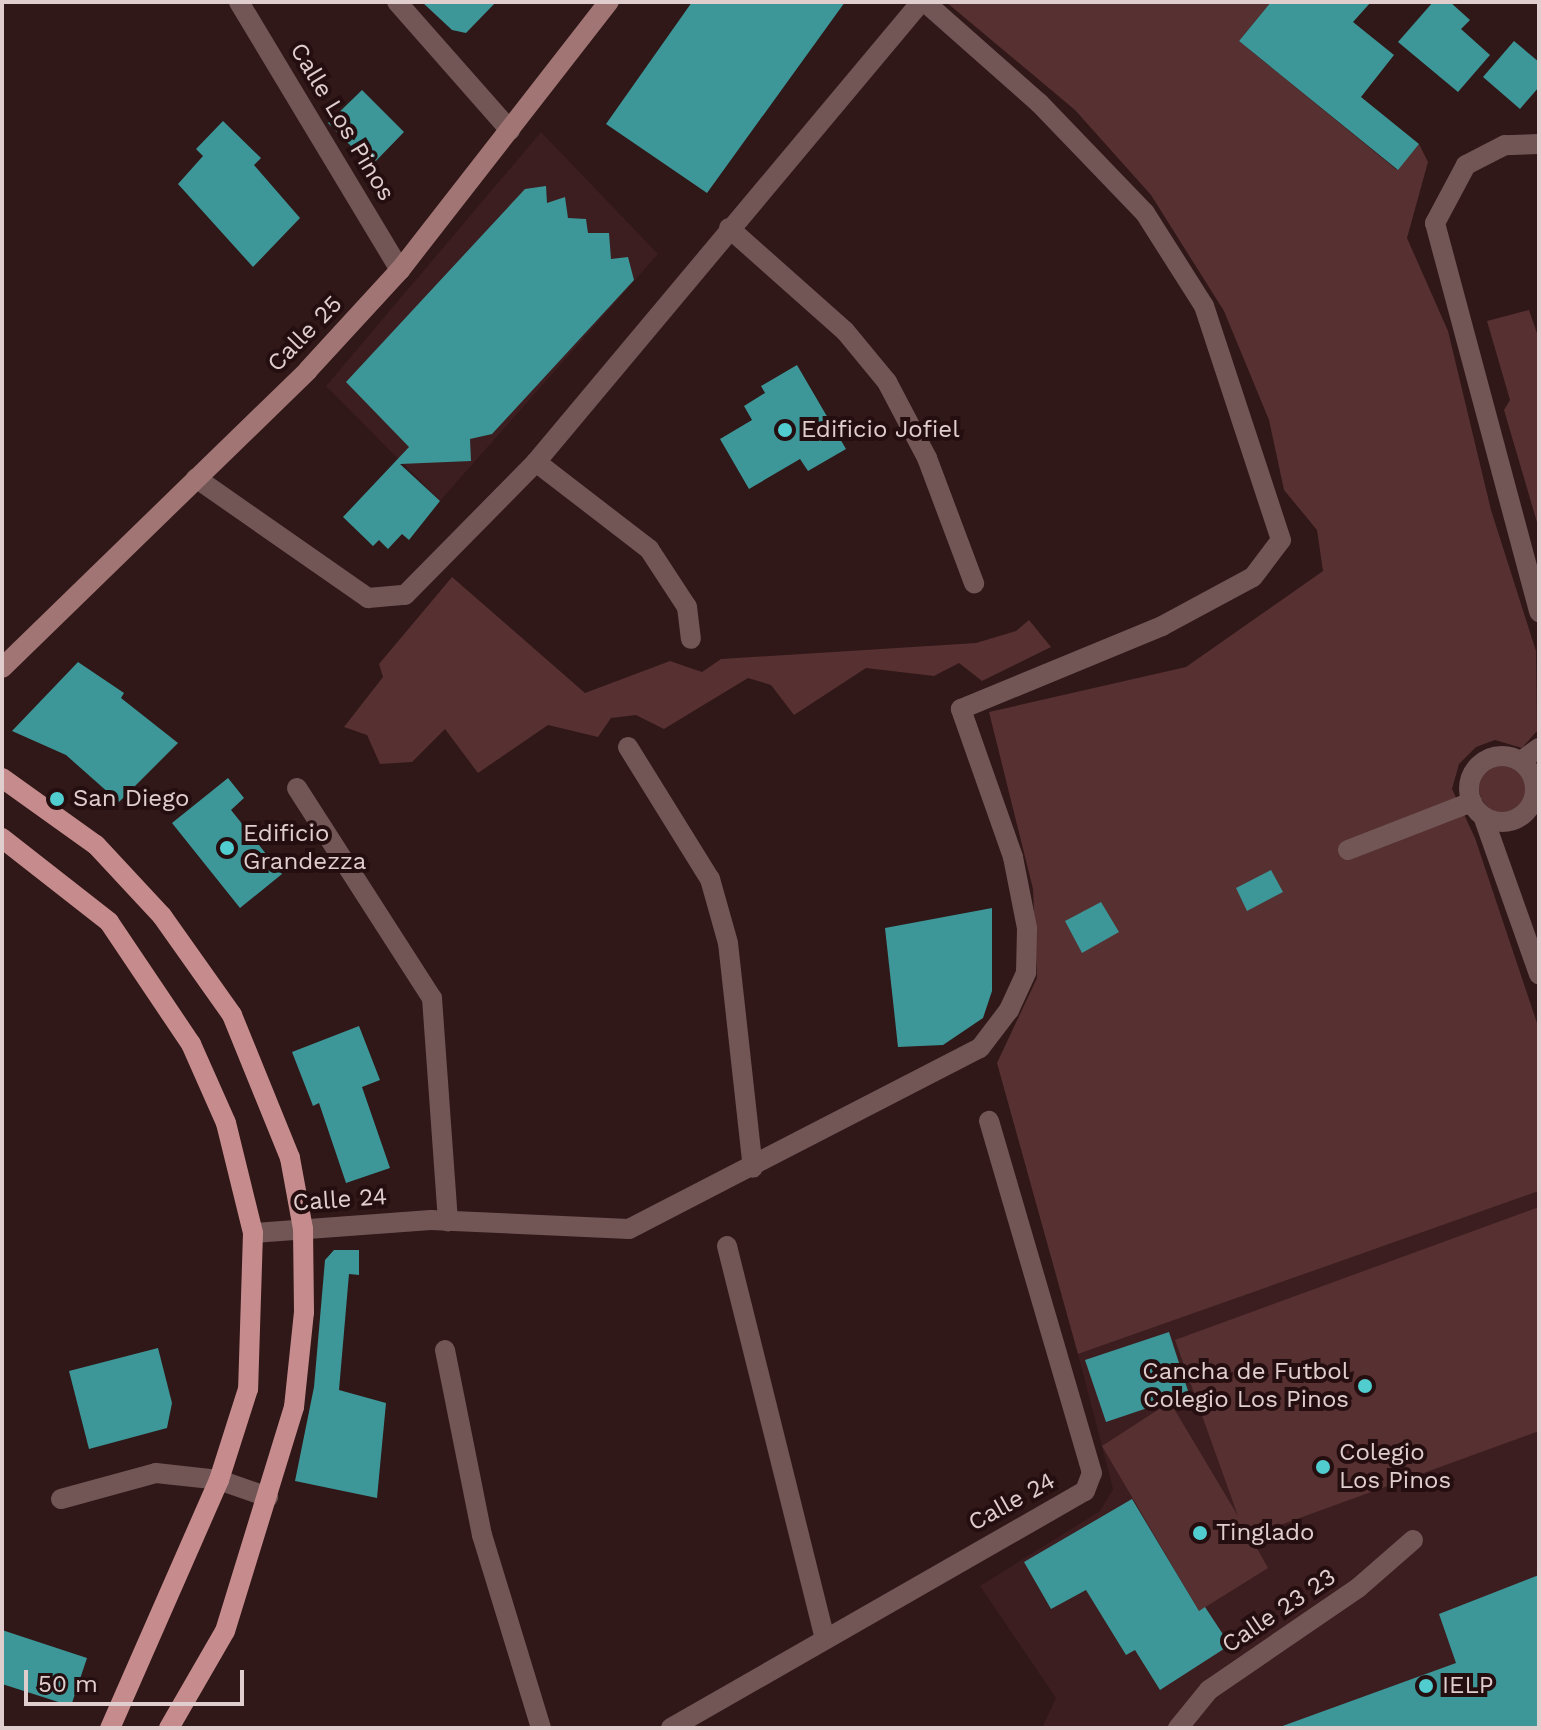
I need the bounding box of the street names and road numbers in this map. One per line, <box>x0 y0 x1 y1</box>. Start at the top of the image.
street label: Calle Los Pinos <box>284 38 400 206</box>
street label: Calle 25 <box>262 290 348 378</box>
street label: Calle 24 <box>292 1182 388 1218</box>
street label: Calle 24 <box>964 1466 1060 1538</box>
street label: Calle 23 23 <box>1217 1562 1341 1660</box>

